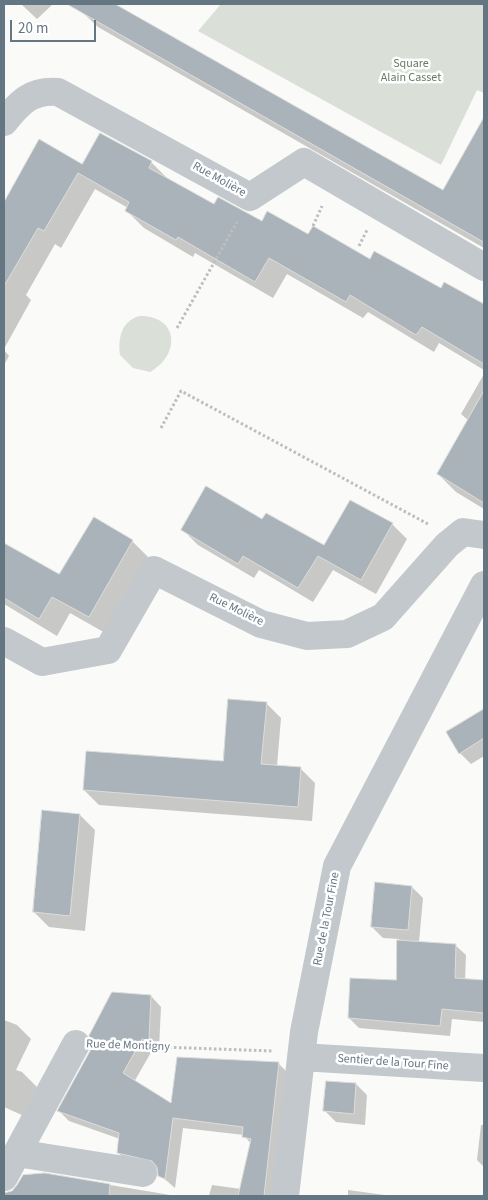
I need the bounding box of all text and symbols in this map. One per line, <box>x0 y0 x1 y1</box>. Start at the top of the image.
scale bar <box>12 10 99 42</box>
text: 20 m <box>18 18 48 39</box>
park label: Square Alain Casset <box>381 57 441 85</box>
street label: Rue Molière <box>190 159 248 201</box>
street label: Rue Molière <box>206 591 266 629</box>
street label: Rue de la Tour Fine <box>311 871 343 967</box>
street label: Rue de Montigny <box>86 1037 170 1055</box>
street label: Sentier de la Tour Fine <box>337 1052 449 1074</box>

